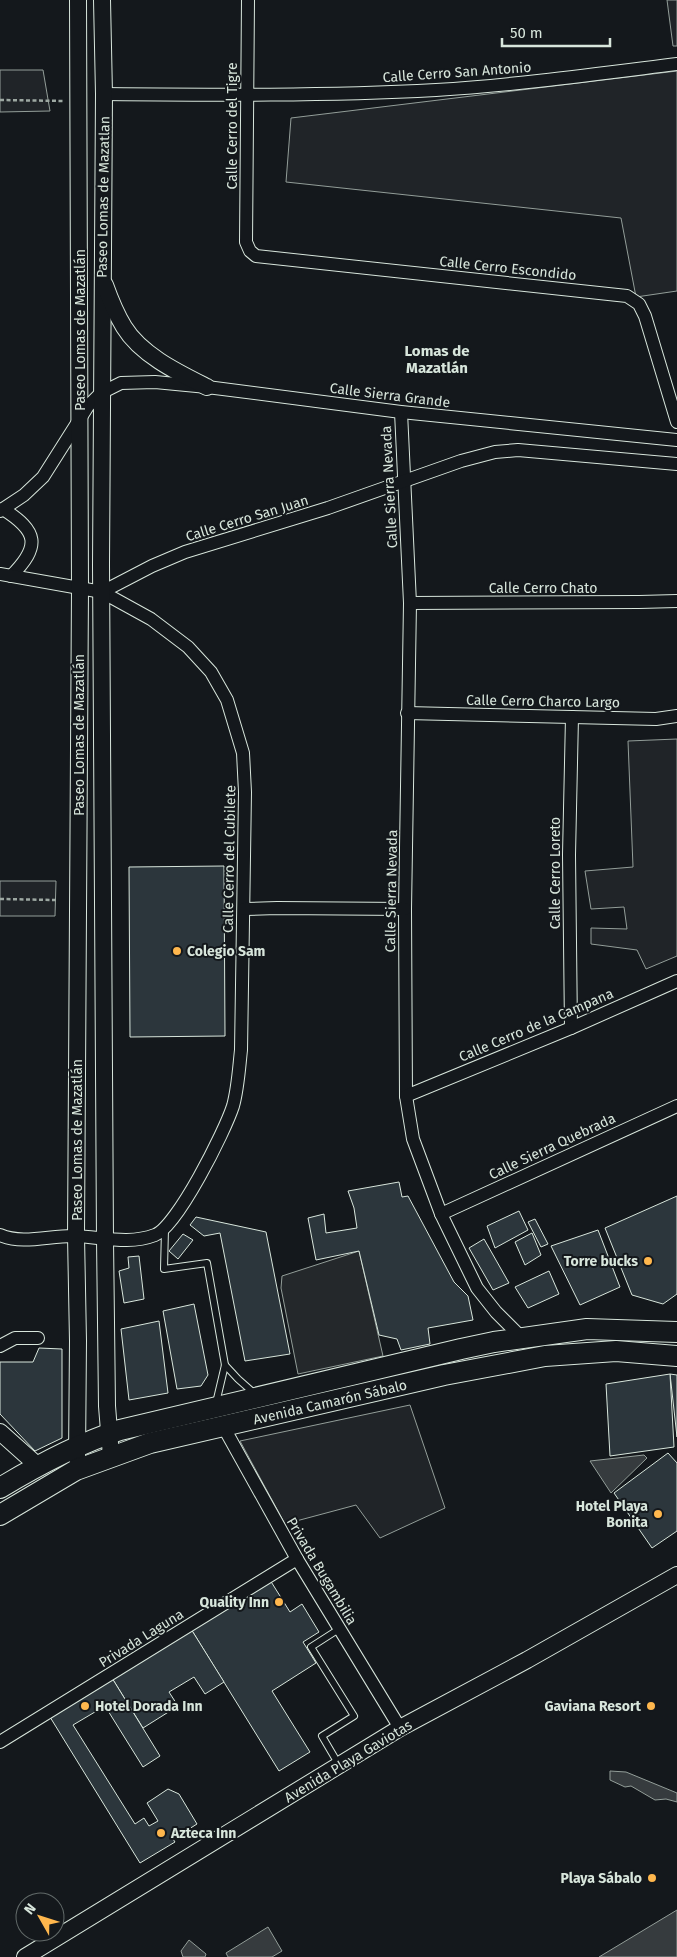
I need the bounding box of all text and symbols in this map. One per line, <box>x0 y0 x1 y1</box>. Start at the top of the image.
scale bar <box>502 15 610 47</box>
text: 50 m <box>510 24 543 42</box>
street label: Calle Cerro San Antonio <box>382 59 532 86</box>
street label: Calle Cerro del Tigre <box>224 62 241 190</box>
street label: Paseo Lomas de Mazatlan <box>94 116 113 278</box>
street label: Paseo Lomas de Mazatlán <box>72 249 89 411</box>
street label: Calle Cerro Escondido <box>439 253 577 284</box>
district label: Lomas de Mazatlán <box>405 342 469 377</box>
street label: Calle Sierra Grande <box>329 380 451 411</box>
street label: Calle Sierra Nevada <box>378 425 401 549</box>
street label: Calle Cerro San Juan <box>184 492 311 545</box>
street label: Calle Cerro Chato <box>489 580 597 597</box>
street label: Paseo Lomas de Mazatlán <box>71 654 88 816</box>
street label: Calle Cerro Charco Largo <box>466 692 620 711</box>
street label: Calle Cerro del Cubilete <box>220 785 239 933</box>
street label: Calle Cerro Loreto <box>547 817 564 929</box>
street label: Calle Sierra Nevada <box>382 829 401 953</box>
place label: Colegio Sam <box>187 943 266 960</box>
marker: Colegio Sam <box>171 945 183 957</box>
street label: Calle Cerro de la Campana <box>456 985 616 1066</box>
street label: Paseo Lomas de Mazatlán <box>69 1059 86 1221</box>
street label: Calle Sierra Quebrada <box>486 1110 618 1183</box>
place label: Torre bucks <box>564 1253 638 1270</box>
marker: Torre bucks <box>642 1255 654 1267</box>
street label: Avenida Camarón Sábalo <box>251 1376 409 1428</box>
place label: Hotel Playa Bonita <box>576 1498 648 1531</box>
marker: Hotel Playa Bonita <box>652 1508 664 1520</box>
street label: Privada Bugambilia <box>283 1514 360 1628</box>
place label: Quality Inn <box>200 1594 269 1611</box>
marker: Quality Inn <box>273 1596 285 1608</box>
street label: Privada Laguna <box>96 1606 187 1671</box>
place label: Hotel Dorada Inn <box>95 1698 203 1715</box>
place label: Gaviana Resort <box>545 1698 642 1715</box>
marker: Hotel Dorada Inn <box>79 1700 91 1712</box>
marker: Gaviana Resort <box>645 1700 657 1712</box>
street label: Avenida Playa Gaviotas <box>281 1716 416 1806</box>
place label: Azteca Inn <box>170 1825 236 1842</box>
marker: Azteca Inn <box>155 1827 167 1839</box>
place label: Playa Sábalo <box>561 1870 642 1887</box>
marker: Playa Sábalo <box>646 1872 658 1884</box>
north arrow <box>15 1892 65 1942</box>
text: N <box>21 1900 40 1918</box>

